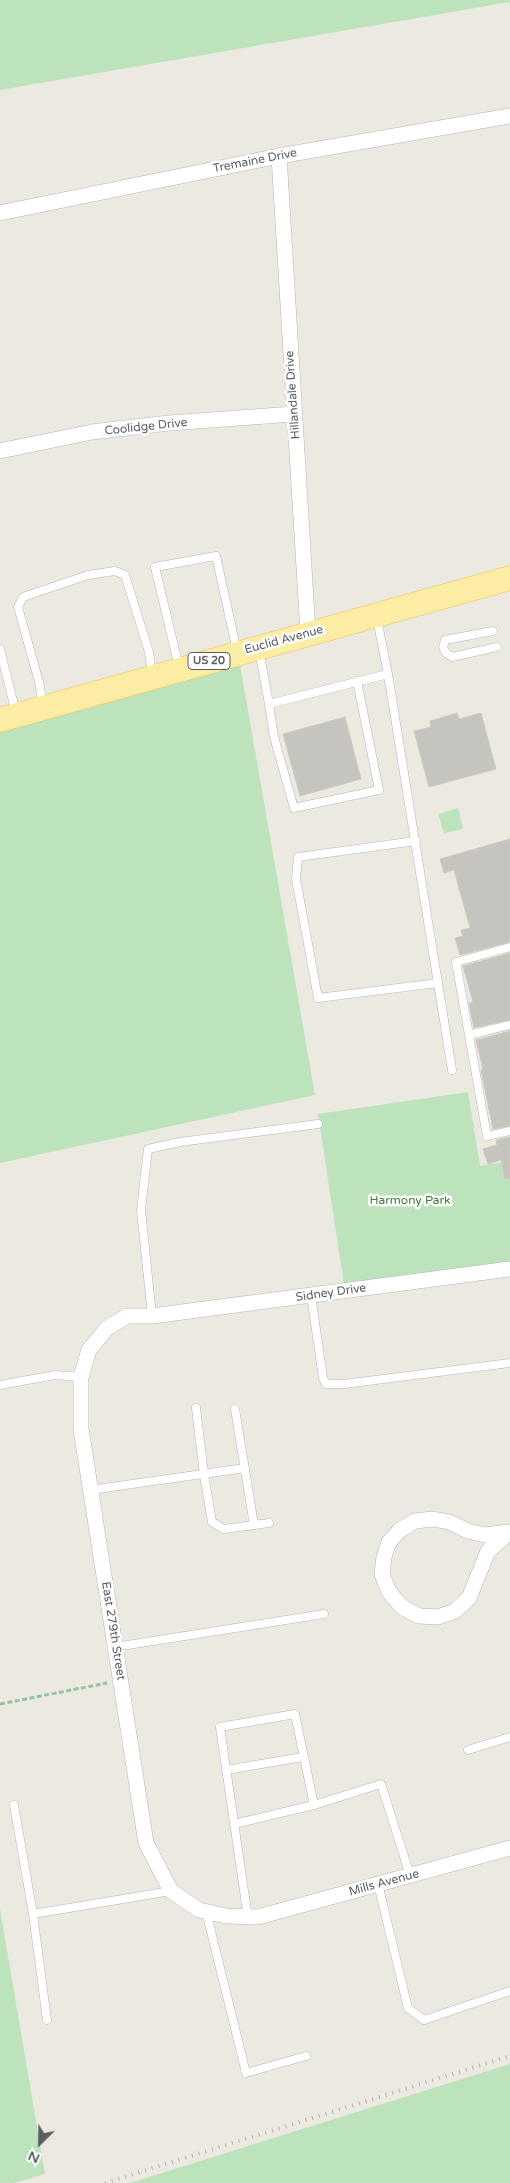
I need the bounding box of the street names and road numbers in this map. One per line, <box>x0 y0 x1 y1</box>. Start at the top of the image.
street label: Tremaine Drive <box>212 146 298 176</box>
street label: Hillandale Drive <box>283 350 303 440</box>
street label: Coolidge Drive <box>104 415 188 439</box>
street label: Euclid Avenue <box>243 623 325 657</box>
road number: US 20 <box>188 652 230 669</box>
street label: Sidney Drive <box>295 1281 367 1305</box>
street label: East 279th Street <box>98 1581 128 1681</box>
street label: Mills Avenue <box>347 1867 421 1899</box>

